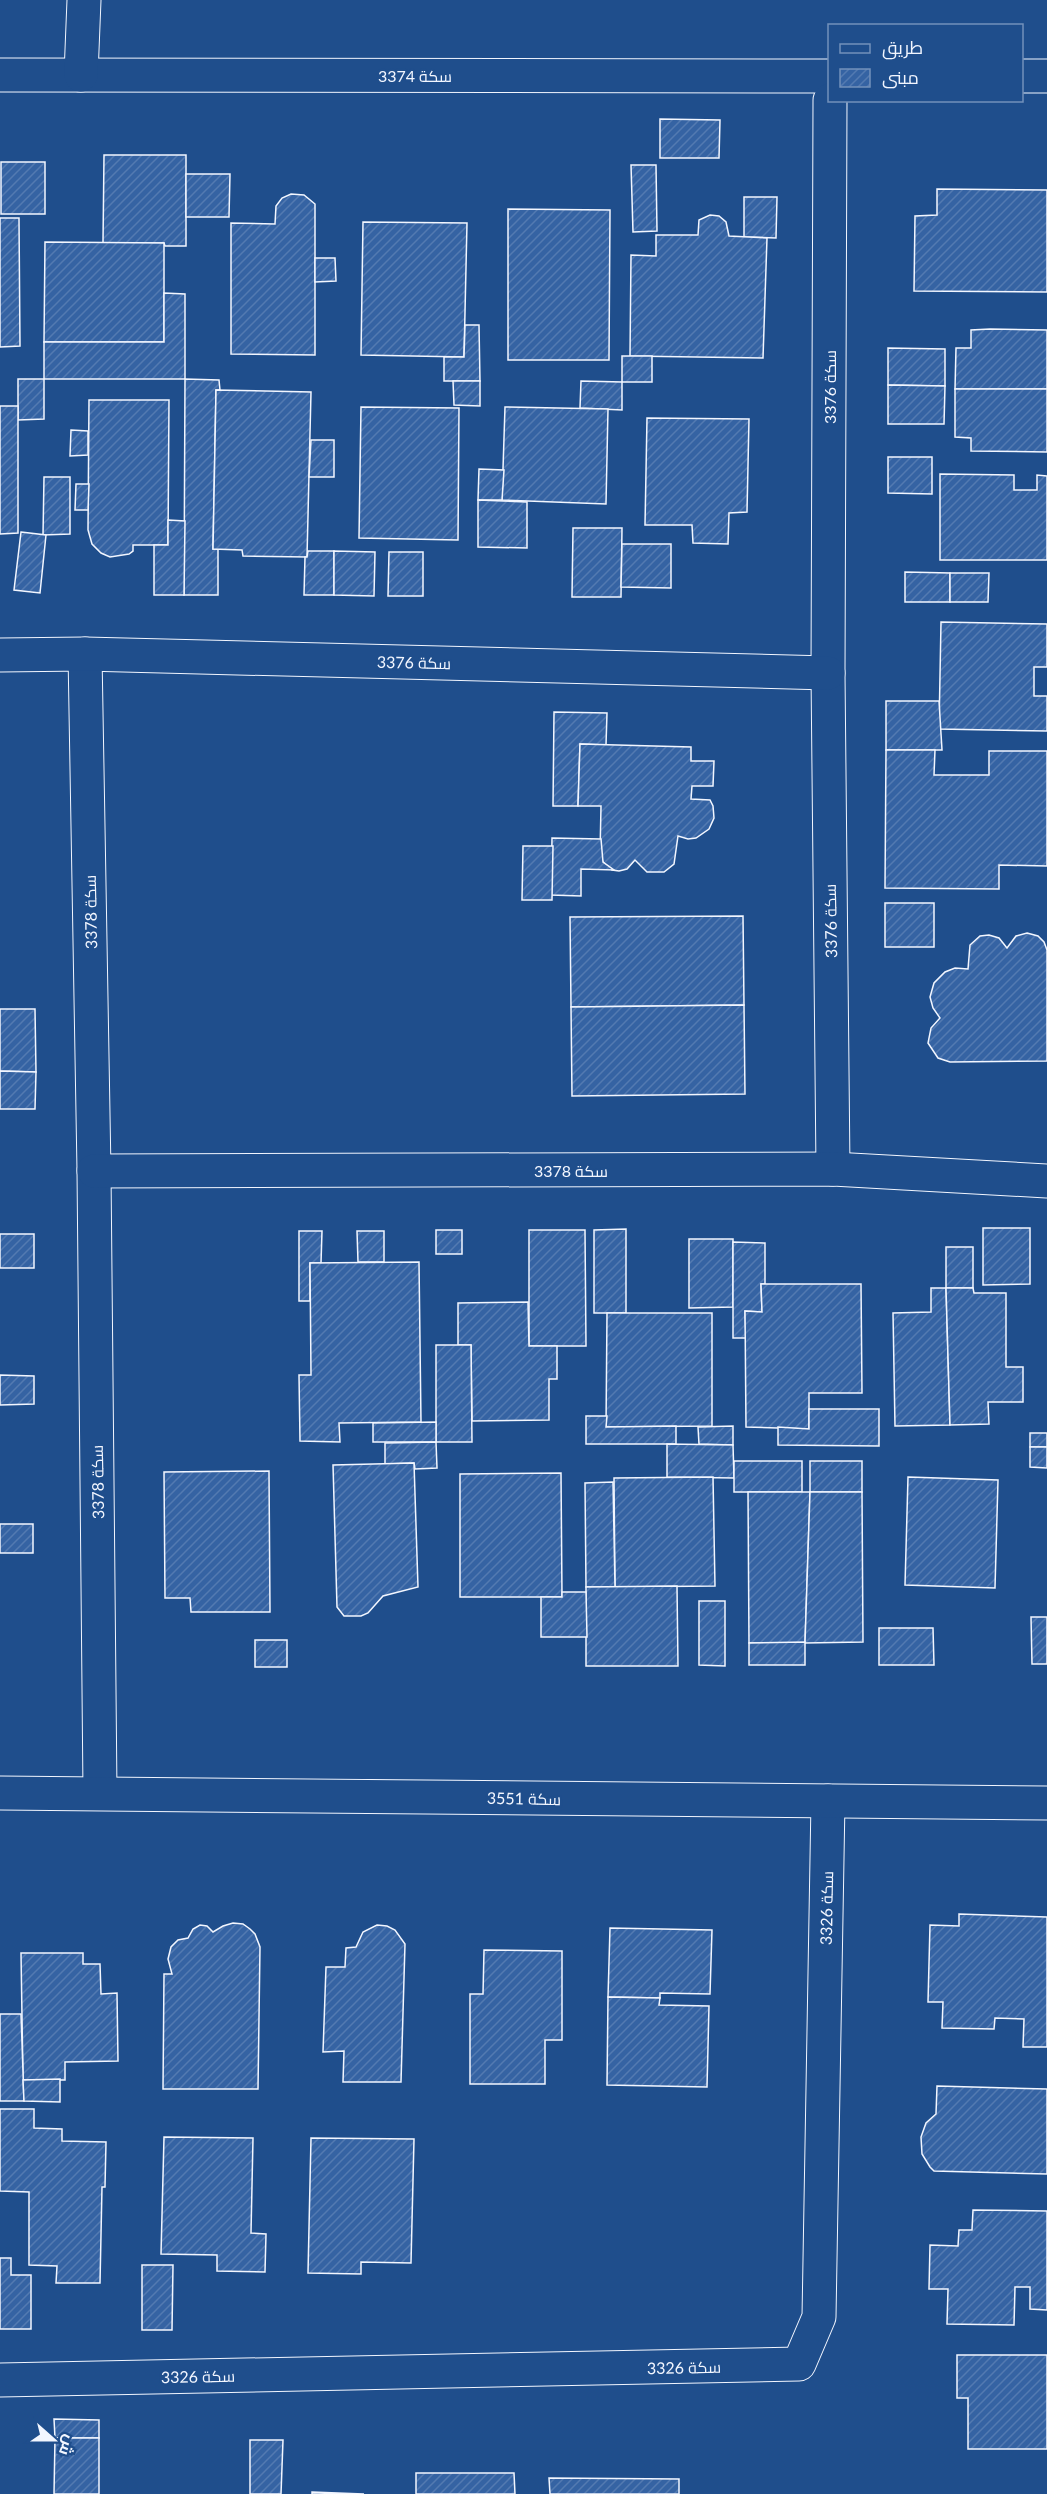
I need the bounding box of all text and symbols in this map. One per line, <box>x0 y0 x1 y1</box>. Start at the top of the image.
legend <box>828 24 1023 102</box>
text: طريق <box>882 36 923 60</box>
street label: سكة 3374 <box>378 66 452 85</box>
text: مبنى <box>882 66 919 89</box>
street label: سكة 3376 <box>820 350 839 424</box>
street label: سكة 3376 <box>377 652 451 672</box>
street label: سكة 3378 <box>80 875 100 949</box>
street label: سكة 3376 <box>820 884 840 958</box>
street label: سكة 3378 <box>534 1161 608 1180</box>
street label: سكة 3378 <box>87 1445 107 1519</box>
street label: سكة 3551 <box>487 1788 561 1808</box>
street label: سكة 3326 <box>816 1871 836 1945</box>
street label: سكة 3326 <box>647 2357 721 2377</box>
street label: سكة 3326 <box>161 2366 235 2386</box>
north arrow <box>24 2410 84 2470</box>
text: ش <box>55 2432 81 2459</box>

